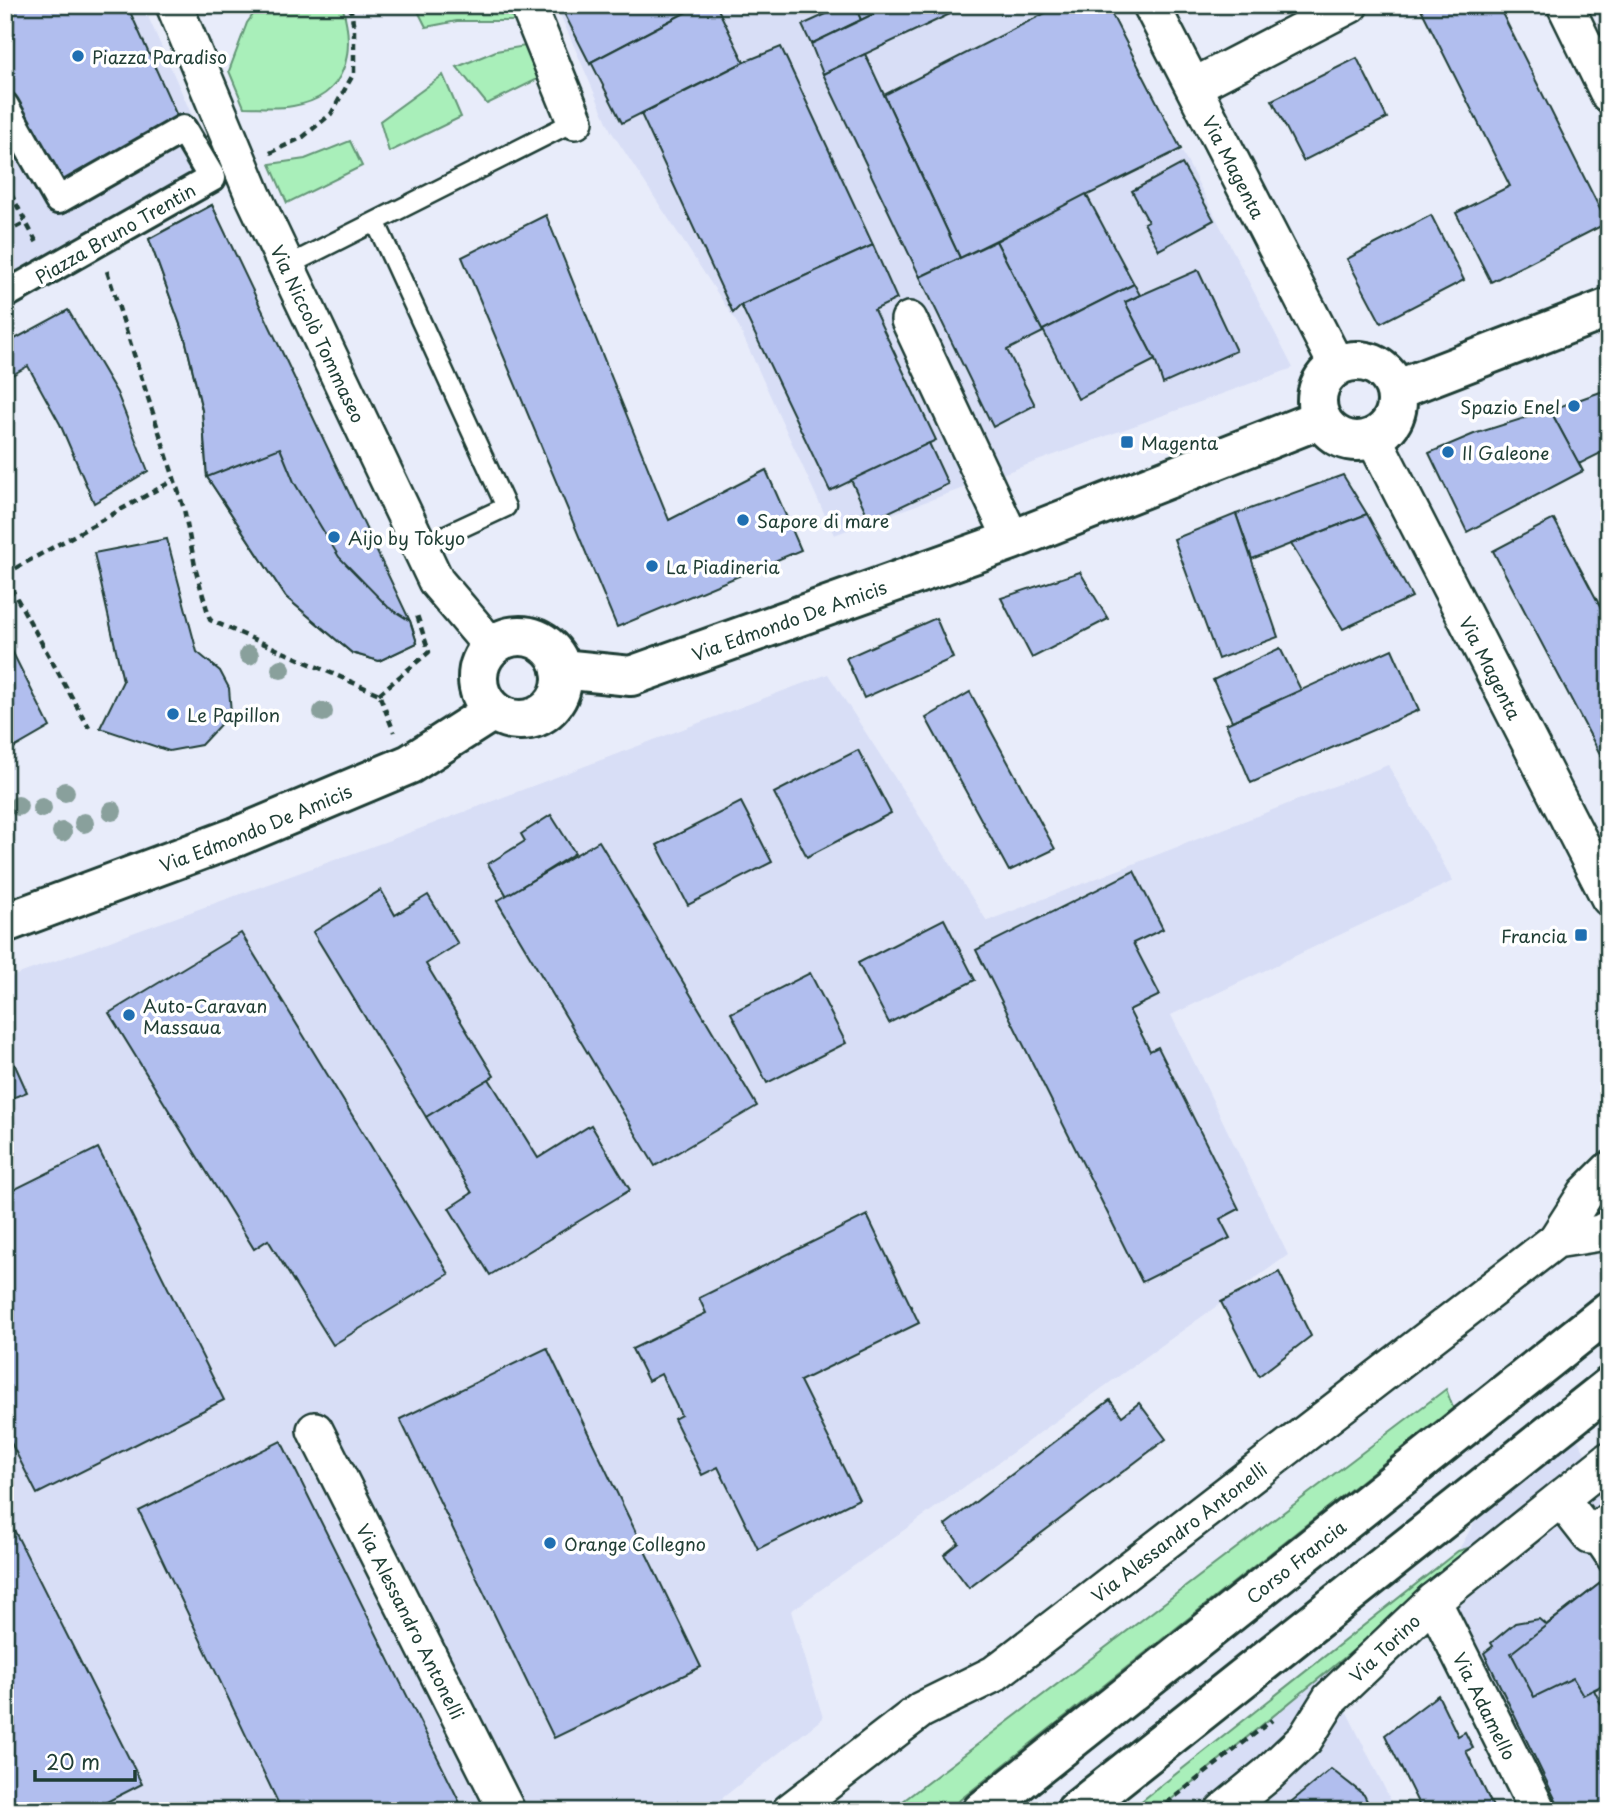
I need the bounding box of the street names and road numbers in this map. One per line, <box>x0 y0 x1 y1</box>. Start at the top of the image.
street label: Via Magenta <box>1197 110 1273 224</box>
street label: Piazza Bruno Trentin <box>30 176 200 290</box>
street label: Via Niccolò Tommaseo <box>265 240 372 427</box>
street label: Via Edmondo De Amicis <box>688 572 890 667</box>
street label: Via Magenta <box>1453 611 1529 725</box>
street label: Via Edmondo De Amicis <box>155 777 356 878</box>
street label: Via Alessandro Antonelli <box>1085 1455 1272 1608</box>
street label: Corso Francia <box>1240 1513 1351 1609</box>
street label: Via Alessandro Antonelli <box>351 1519 472 1724</box>
street label: Via Torino <box>1342 1607 1426 1688</box>
street label: Via Adamello <box>1447 1647 1524 1764</box>

